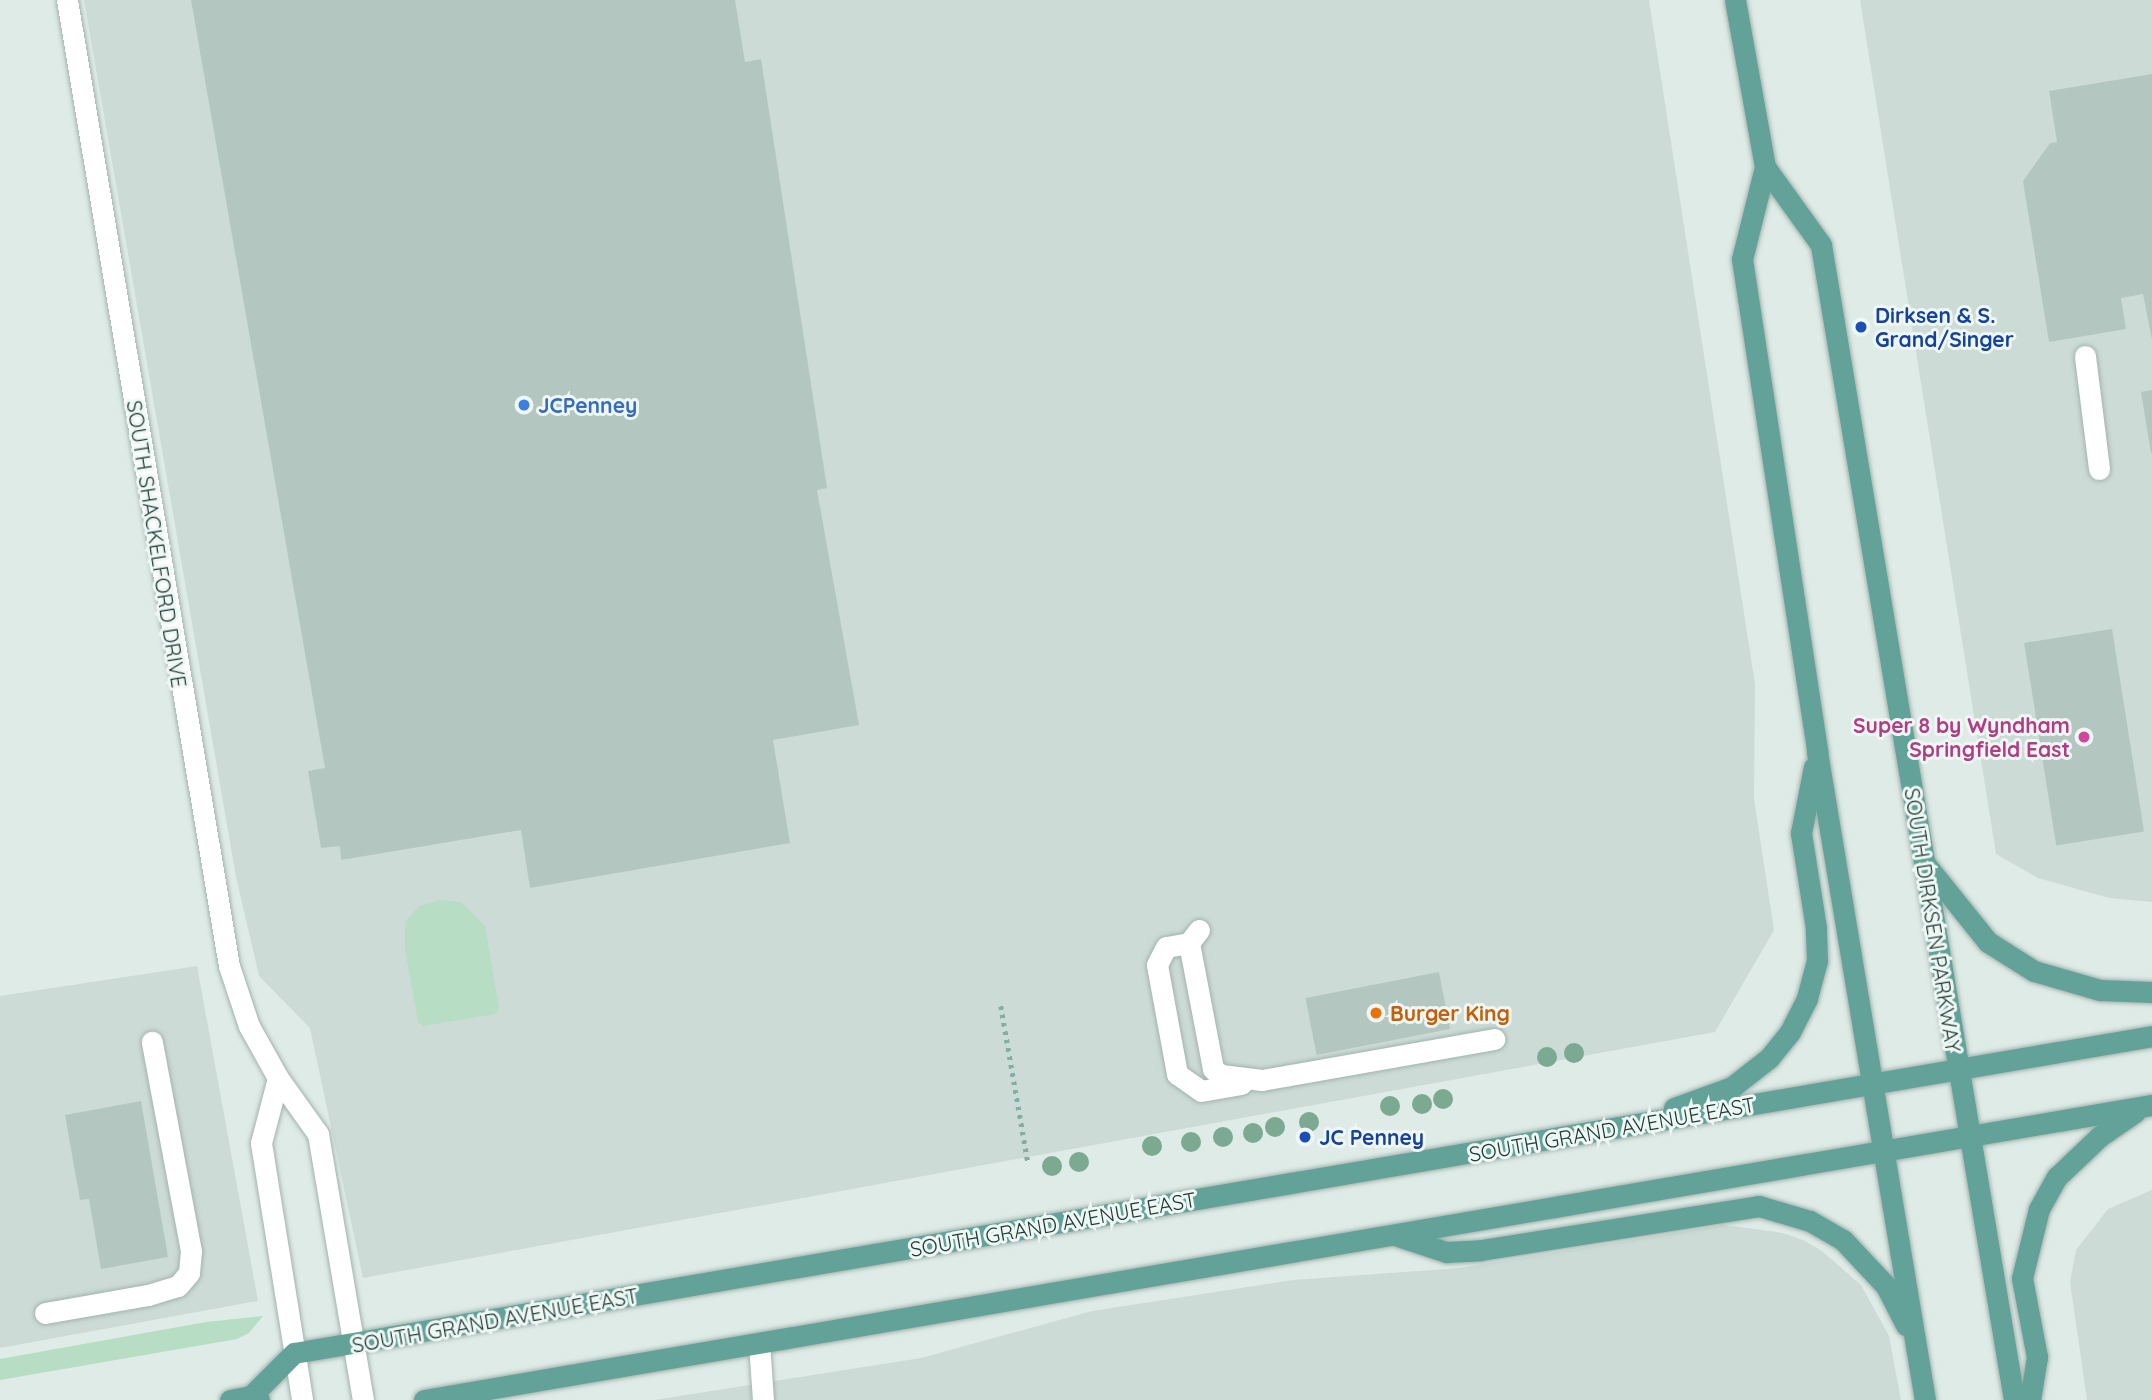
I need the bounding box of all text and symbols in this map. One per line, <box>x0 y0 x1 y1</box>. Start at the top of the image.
place label: Dirksen & S. Grand/Singer <box>1875 302 2014 352</box>
marker: Dirksen & S. Grand/Singer <box>1853 319 1869 335</box>
place label: JCPenney <box>538 392 637 418</box>
marker: JCPenney <box>516 397 532 413</box>
street label: SOUTH SHACKELFORD DRIVE <box>122 398 192 690</box>
place label: Super 8 by Wyndham Springfield East <box>1853 712 2070 762</box>
marker: Super 8 by Wyndham Springfield East <box>2076 729 2092 745</box>
street label: SOUTH DIRKSEN PARKWAY <box>1900 786 1966 1054</box>
place label: Burger King <box>1390 1000 1510 1026</box>
marker: Burger King <box>1368 1005 1384 1021</box>
street label: SOUTH GRAND AVENUE EAST <box>1467 1091 1757 1167</box>
place label: JC Penney <box>1319 1124 1424 1150</box>
marker: JC Penney <box>1297 1129 1313 1145</box>
street label: SOUTH GRAND AVENUE EAST <box>908 1186 1198 1262</box>
street label: SOUTH GRAND AVENUE EAST <box>350 1282 640 1358</box>

